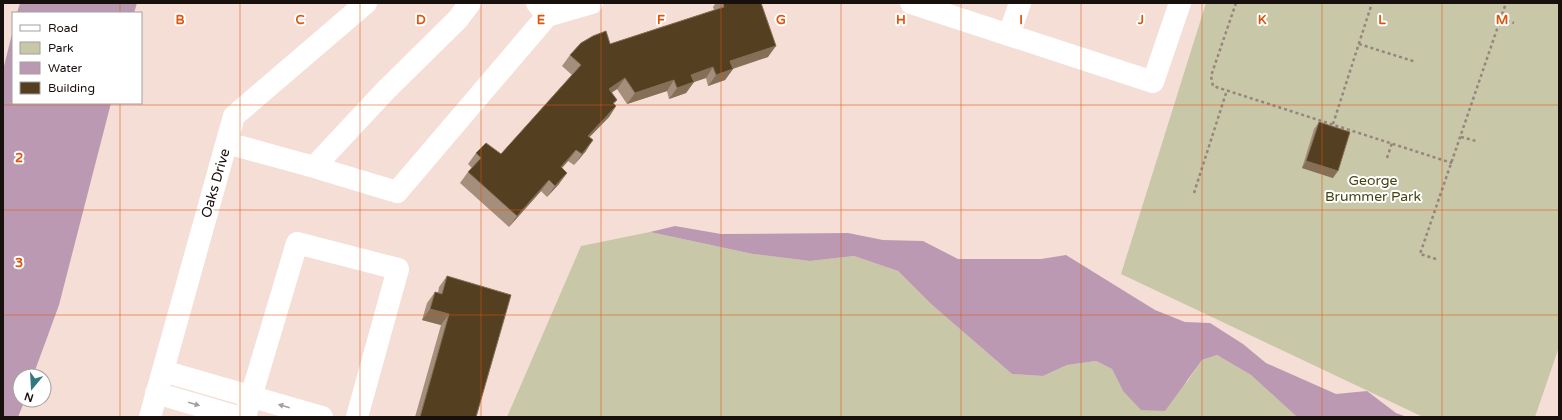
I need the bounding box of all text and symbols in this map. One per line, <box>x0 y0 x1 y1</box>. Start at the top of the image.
legend <box>12 12 142 104</box>
text: B <box>175 12 185 28</box>
text: C <box>295 12 305 28</box>
text: D <box>416 12 426 28</box>
text: E <box>537 12 545 28</box>
text: F <box>657 12 665 28</box>
text: G <box>776 12 786 28</box>
text: H <box>896 12 906 28</box>
text: I <box>1019 12 1023 28</box>
text: J <box>1137 12 1144 28</box>
text: K <box>1258 12 1267 28</box>
text: L <box>1378 12 1386 28</box>
text: M <box>1496 12 1508 28</box>
text: Road <box>48 21 78 35</box>
text: Park <box>48 41 74 55</box>
text: Water <box>48 61 83 75</box>
text: Building <box>48 81 95 95</box>
street label: Oaks Drive <box>197 146 234 220</box>
text: 2 <box>15 150 23 166</box>
park label: George Brummer Park <box>1325 172 1421 205</box>
text: 3 <box>15 255 23 271</box>
north arrow <box>12 368 52 408</box>
text: N <box>23 389 35 405</box>
one-way arrow <box>188 401 200 407</box>
one-way arrow <box>278 403 290 409</box>

